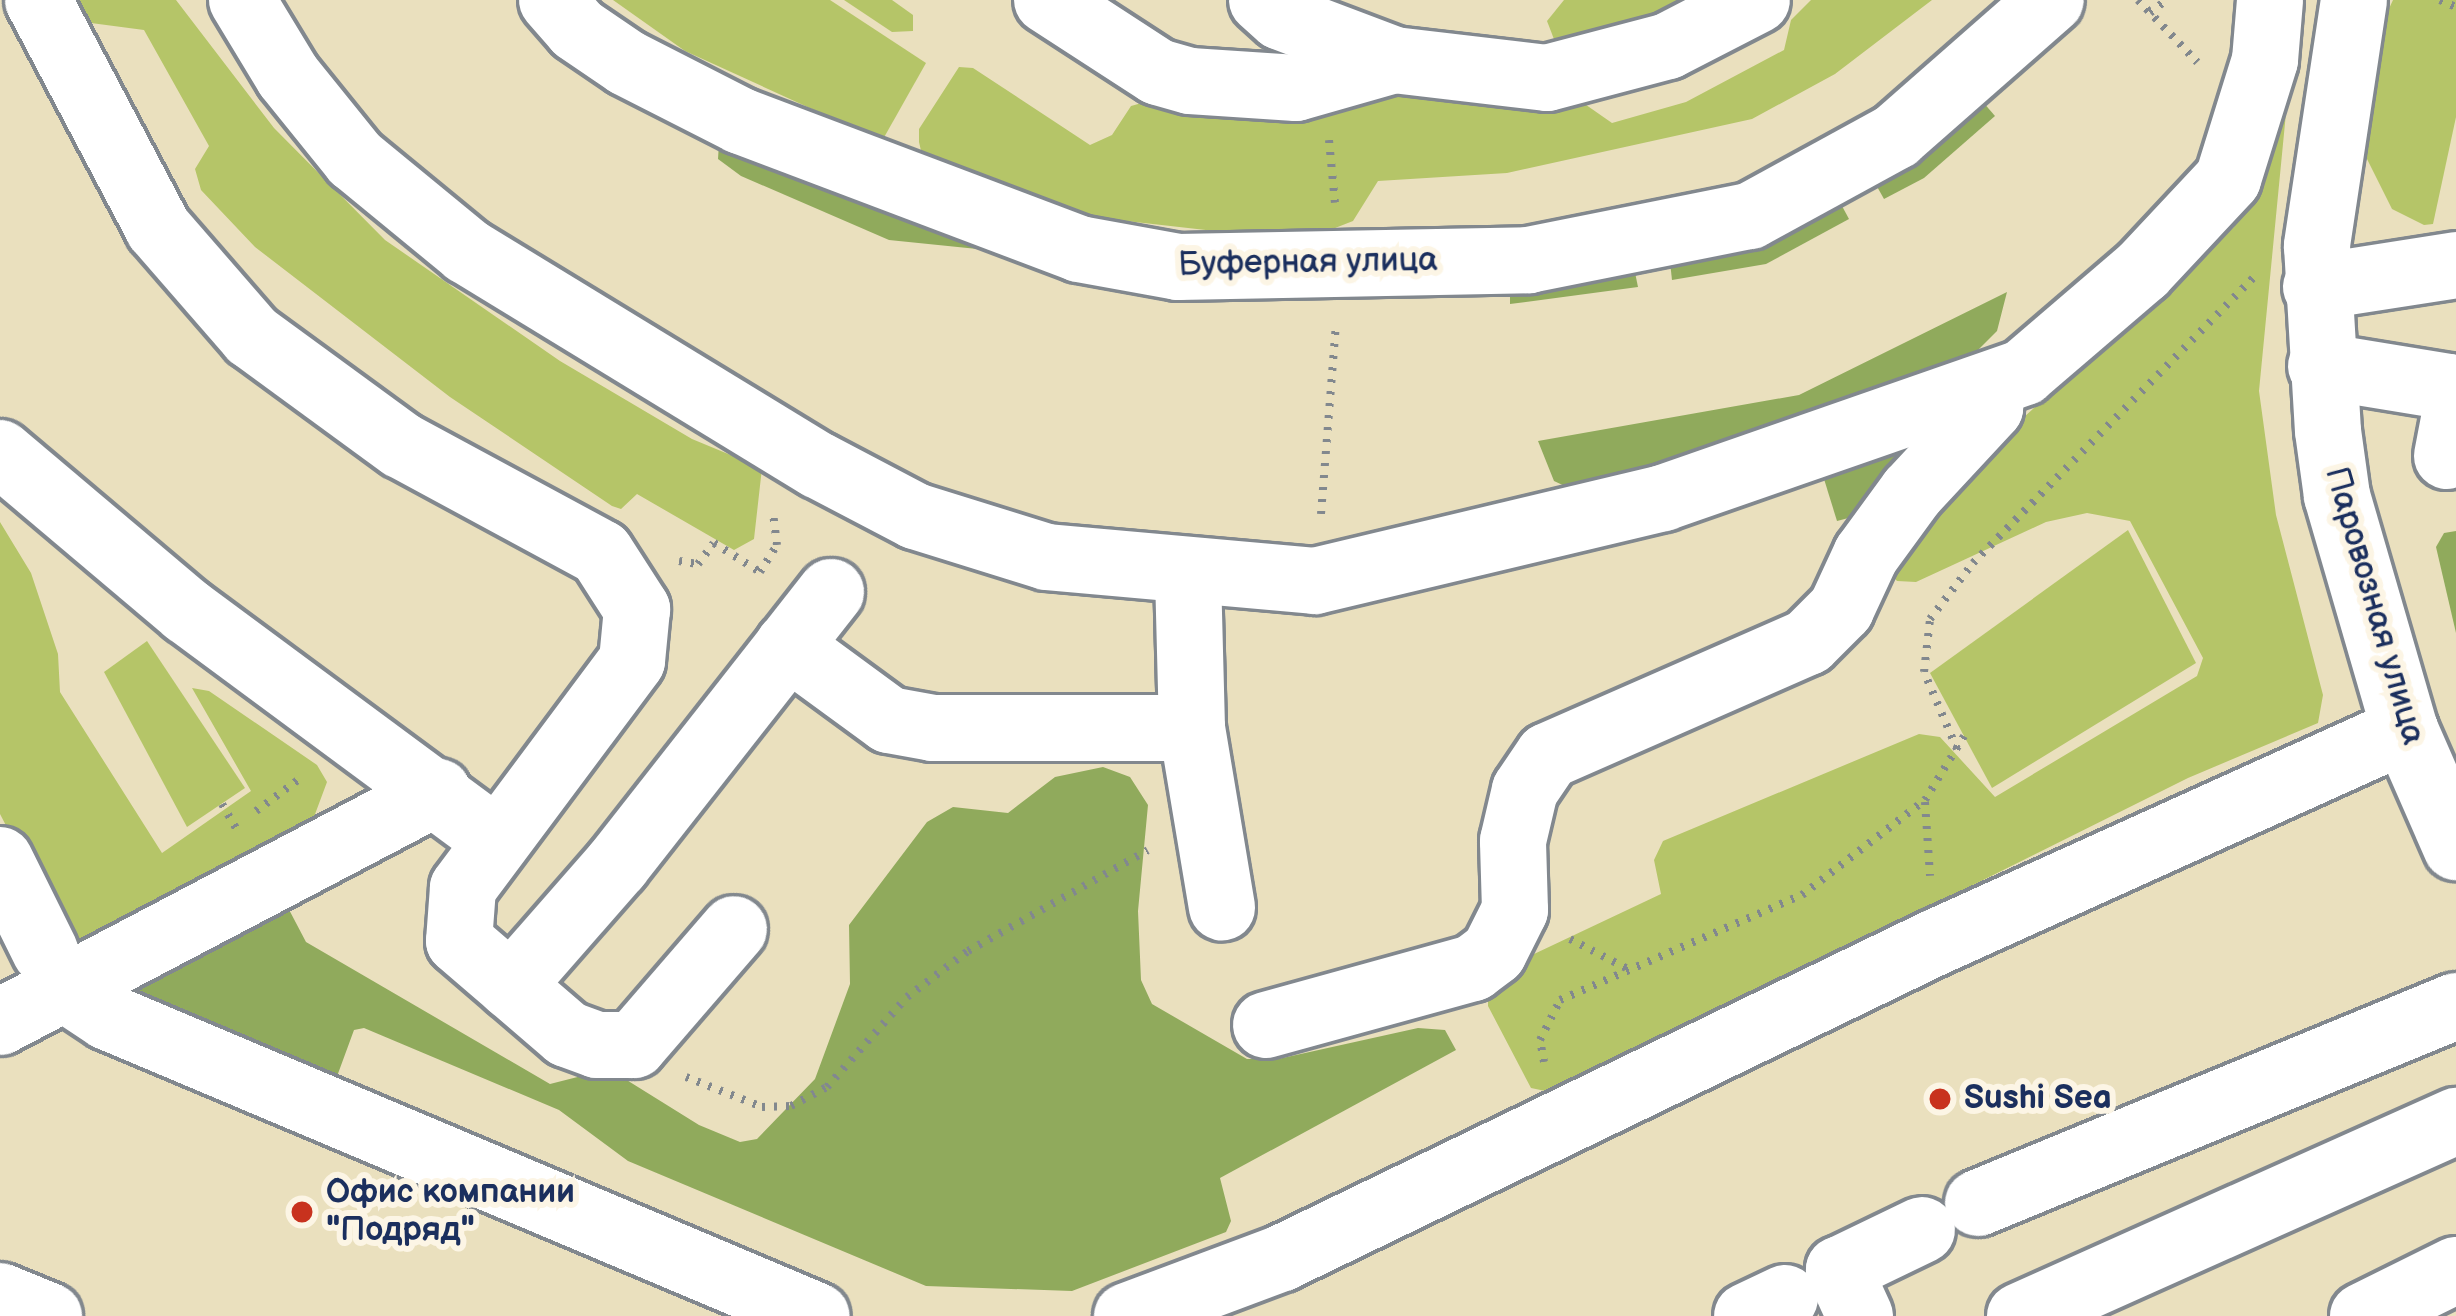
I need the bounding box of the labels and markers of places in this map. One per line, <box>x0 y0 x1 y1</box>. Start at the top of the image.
place label: Sushi Sea <box>1964 1079 2112 1119</box>
marker: Sushi Sea <box>1927 1086 1953 1112</box>
place label: Офис компании "Подряд" <box>326 1173 575 1251</box>
marker: Офис компании "Подряд" <box>289 1199 315 1225</box>

